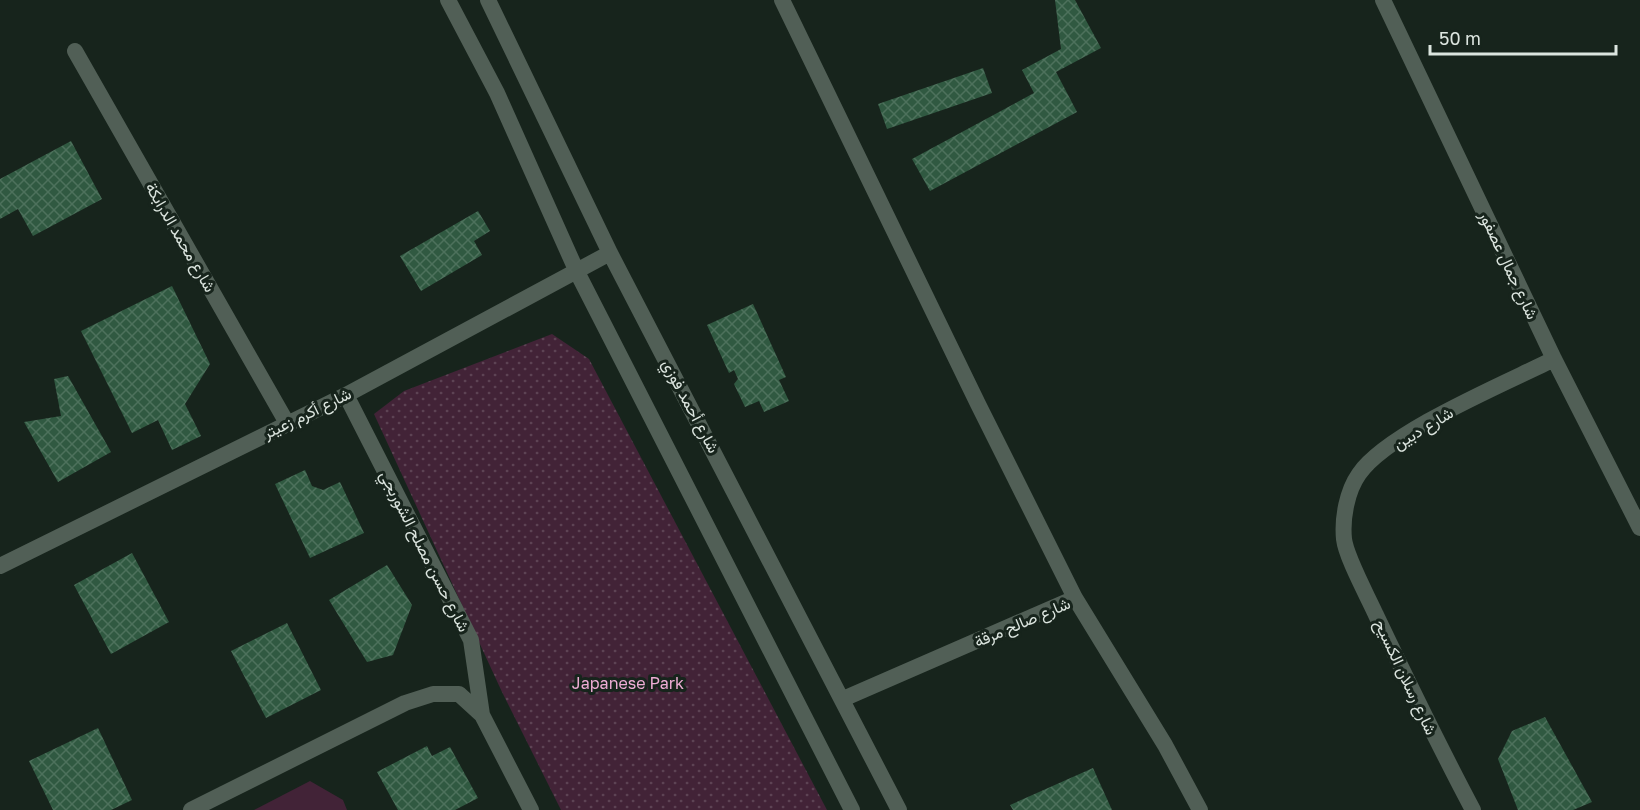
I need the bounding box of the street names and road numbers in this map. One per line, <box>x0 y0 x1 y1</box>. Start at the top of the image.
street label: شارع محمد الدرابكة <box>140 179 221 296</box>
street label: شارع جمال عصفور <box>1473 207 1543 323</box>
street label: شارع أحمد فوزي <box>654 356 724 458</box>
street label: شارع أكرم زعيتر <box>259 383 355 445</box>
street label: شارع دبين <box>1389 402 1458 455</box>
street label: شارع حسن مصلح الشوربجي <box>372 467 474 637</box>
street label: شارع صالح مرقة <box>971 593 1074 653</box>
street label: شارع رسلان الكسيح <box>1369 616 1442 739</box>

